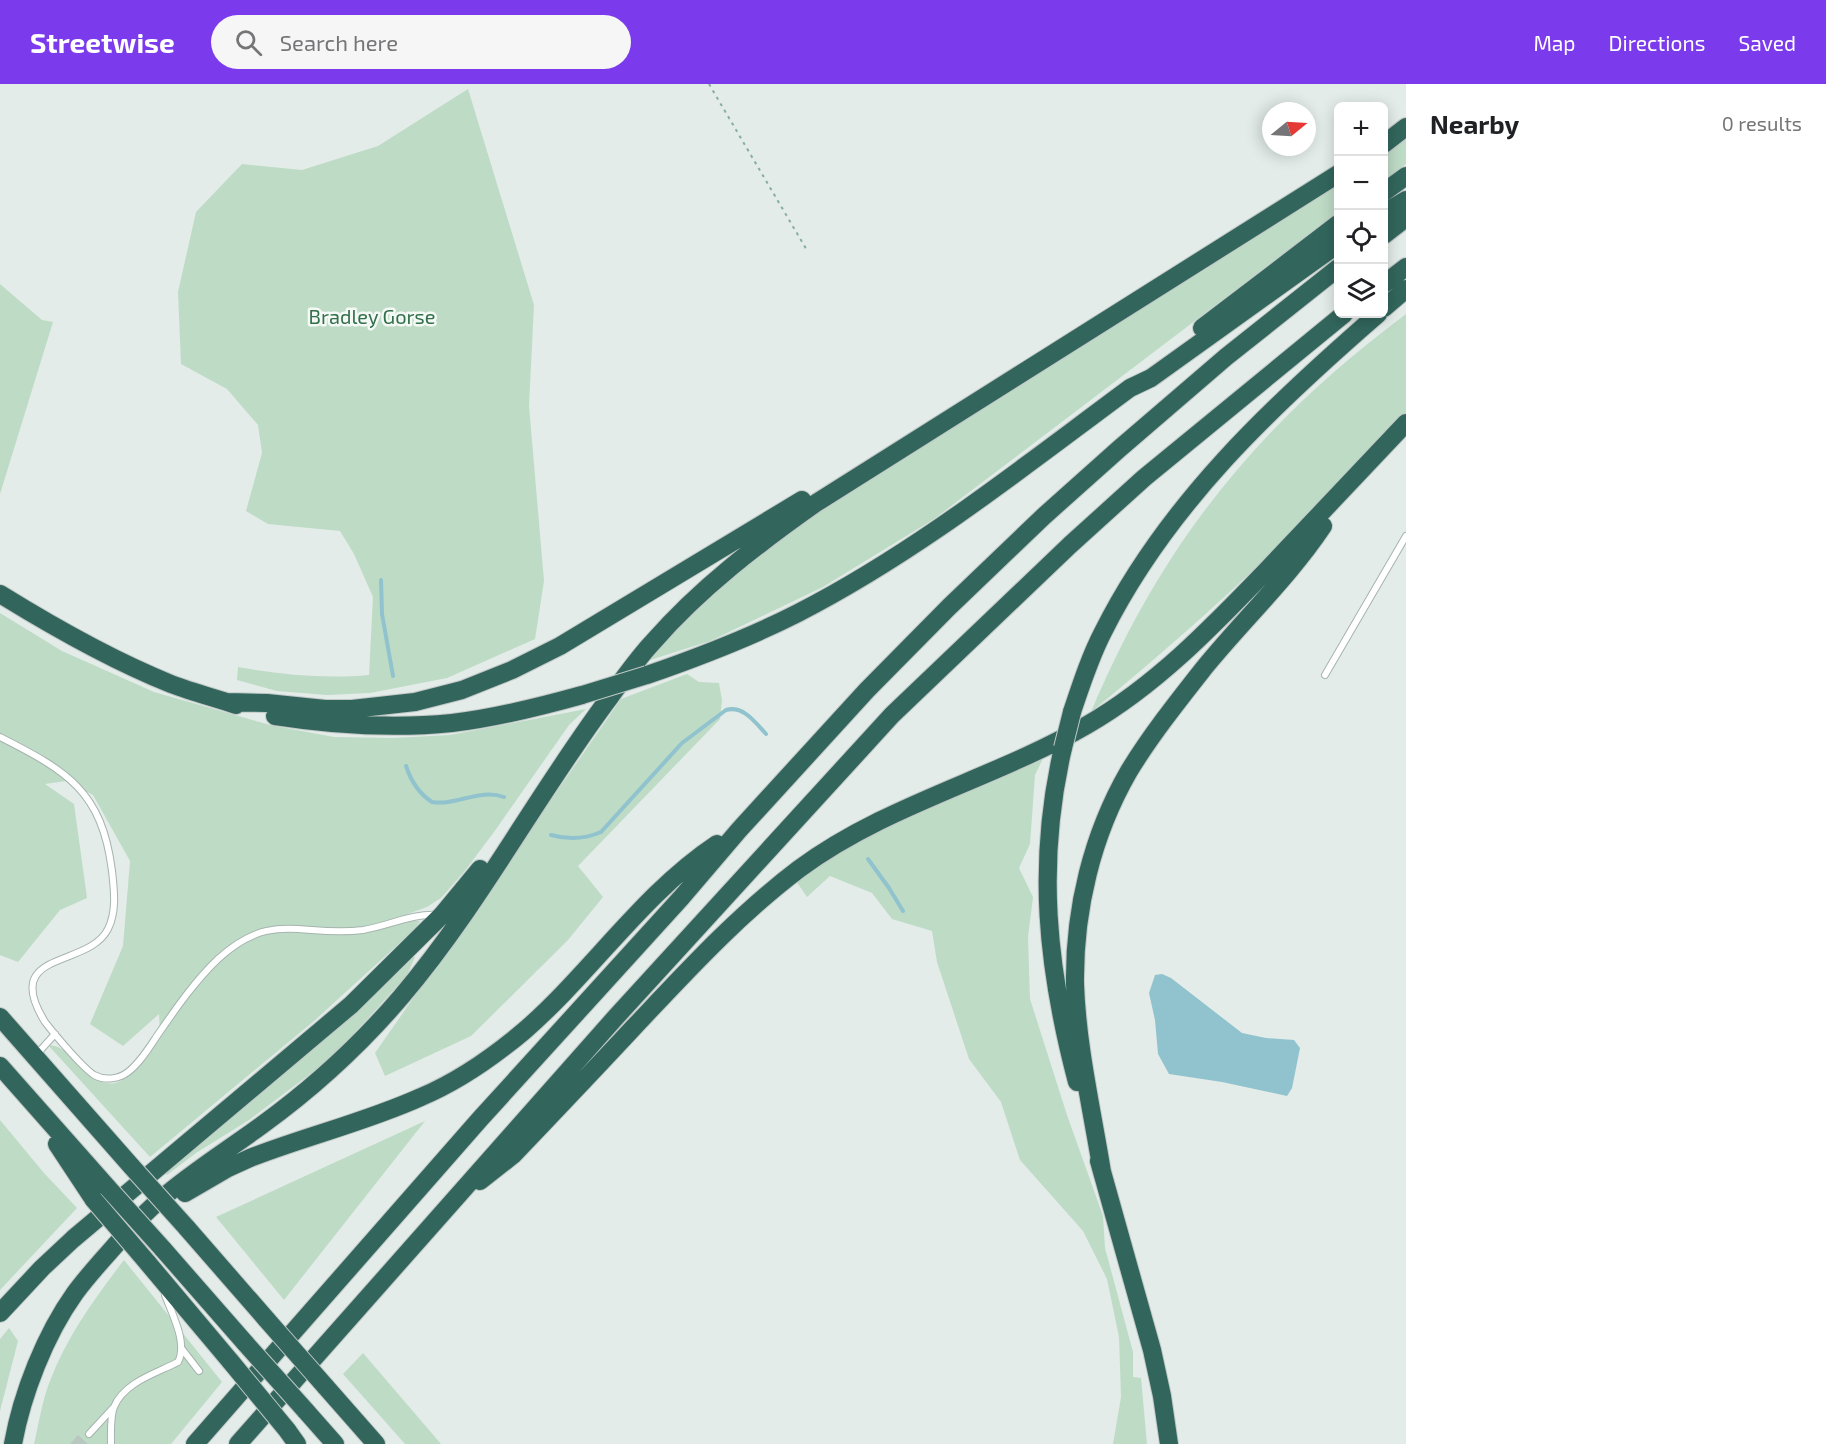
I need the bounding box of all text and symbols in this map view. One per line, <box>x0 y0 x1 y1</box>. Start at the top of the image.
search box <box>211 15 631 69</box>
text: Streetwise <box>30 25 175 59</box>
icon: search <box>232 26 265 59</box>
text: Search here <box>280 29 398 55</box>
text: Map <box>1533 30 1576 55</box>
text: Directions <box>1609 30 1705 55</box>
text: Saved <box>1738 30 1796 55</box>
north arrow <box>1262 102 1316 156</box>
map controls <box>1334 102 1388 318</box>
button: + <box>1334 102 1388 156</box>
text: Nearby <box>1430 108 1519 139</box>
text: 0 results <box>1722 111 1802 135</box>
button: − <box>1334 156 1388 210</box>
button: locate <box>1334 210 1388 264</box>
button: layers <box>1334 264 1388 318</box>
park label: Bradley Gorse <box>309 304 435 328</box>

